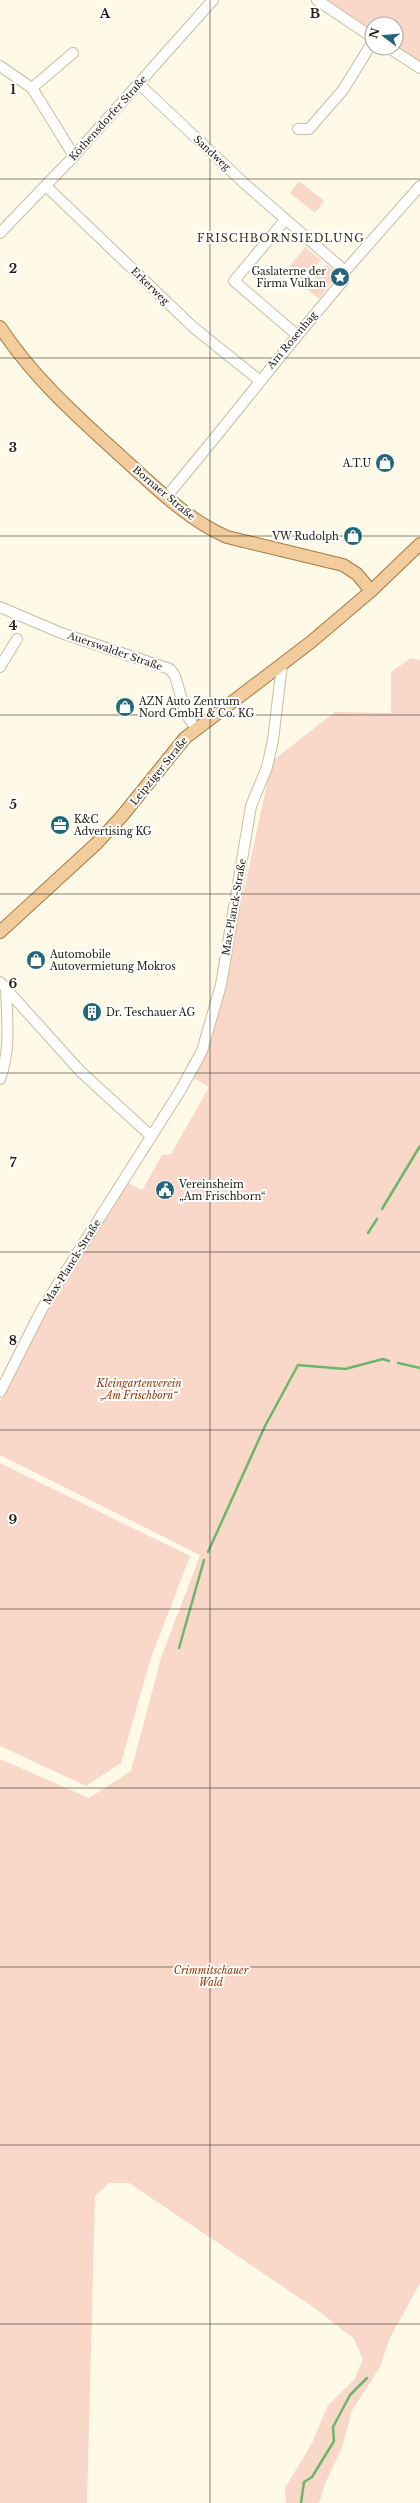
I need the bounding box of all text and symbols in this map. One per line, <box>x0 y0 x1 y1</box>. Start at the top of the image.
text: A <box>99 5 111 22</box>
text: B <box>310 5 320 22</box>
north arrow <box>364 16 404 56</box>
text: N <box>366 26 383 40</box>
street label: Köthensdorfer Straße <box>66 73 150 163</box>
text: 1 <box>10 81 16 98</box>
street label: Sandweg <box>191 133 234 174</box>
district label: FRISCHBORNSIEDLUNG <box>197 231 365 245</box>
text: 2 <box>9 260 17 277</box>
street label: Erkerweg <box>128 265 173 308</box>
place label: Gaslaterne der Firma Vulkan <box>251 265 326 290</box>
place icon: Gaslaterne der Firma Vulkan <box>329 266 351 288</box>
street label: Am Rosenhag <box>263 308 321 372</box>
text: 3 <box>9 439 17 456</box>
shop icon: A.T.U <box>374 452 396 474</box>
place label: A.T.U <box>342 457 371 470</box>
street label: Bornaer Straße <box>130 463 198 523</box>
shop icon: VW Rudolph <box>342 525 364 547</box>
place label: VW Rudolph <box>271 530 339 543</box>
text: 4 <box>9 617 18 634</box>
street label: Auerswalder Straße <box>65 628 164 673</box>
place label: AZN Auto Zentrum Nord GmbH & Co. KG <box>138 695 254 720</box>
shop icon: AZN Auto Zentrum Nord GmbH & Co. KG <box>114 696 136 718</box>
street label: Leipziger Straße <box>127 734 191 808</box>
text: 5 <box>9 796 17 813</box>
place label: K&C Advertising KG <box>73 813 152 838</box>
office icon: K&C Advertising KG <box>49 814 71 836</box>
street label: Max-Planck-Straße <box>219 857 249 956</box>
place label: Automobile Autovermietung Mokros <box>49 948 176 973</box>
shop icon: Automobile Autovermietung Mokros <box>25 949 47 971</box>
text: 6 <box>9 975 18 992</box>
building icon: Dr. Teschauer AG <box>81 1001 103 1023</box>
place label: Dr. Teschauer AG <box>106 1006 195 1019</box>
text: 7 <box>10 1154 17 1171</box>
place label: Vereinsheim „Am Frischborn“ <box>178 1178 266 1203</box>
public building icon: Vereinsheim „Am Frischborn“ <box>154 1179 176 1201</box>
street label: Max-Planck-Straße <box>40 1217 104 1307</box>
text: 8 <box>9 1332 17 1349</box>
park label: Kleingartenverein „Am Frischborn“ <box>96 1377 181 1402</box>
text: 9 <box>9 1511 18 1528</box>
park label: Crimmitschauer Wald <box>174 1964 249 1989</box>

